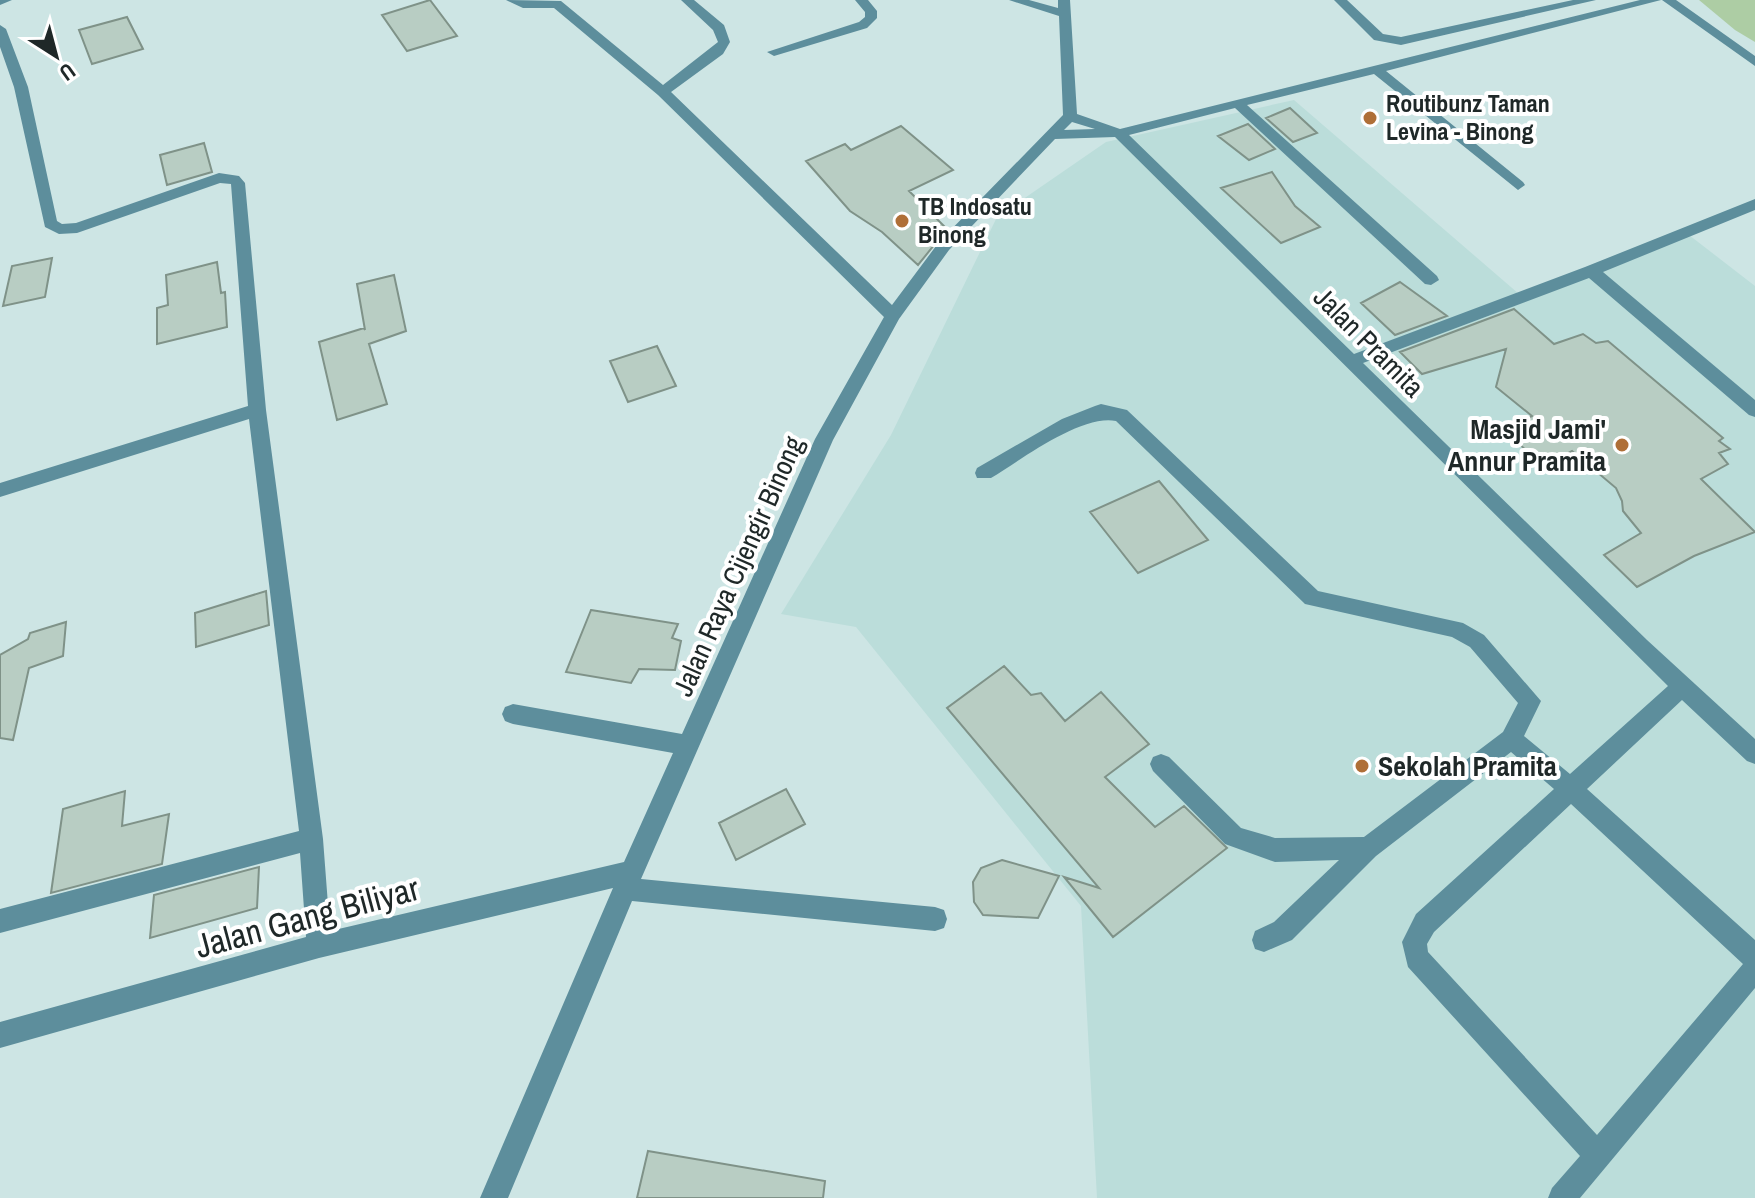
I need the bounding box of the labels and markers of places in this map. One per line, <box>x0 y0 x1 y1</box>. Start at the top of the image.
place label: Routibunz Taman Levina - Binong <box>1386 87 1550 147</box>
marker: Routibunz Taman Levina - Binong <box>1361 109 1379 127</box>
place label: TB Indosatu Binong <box>918 190 1032 250</box>
marker: TB Indosatu Binong <box>893 212 911 230</box>
place label: Masjid Jami' Annur Pramita <box>1448 410 1606 480</box>
marker: Masjid Jami' Annur Pramita <box>1613 436 1631 454</box>
place label: Sekolah Pramita <box>1378 747 1557 785</box>
marker: Sekolah Pramita <box>1353 757 1371 775</box>

